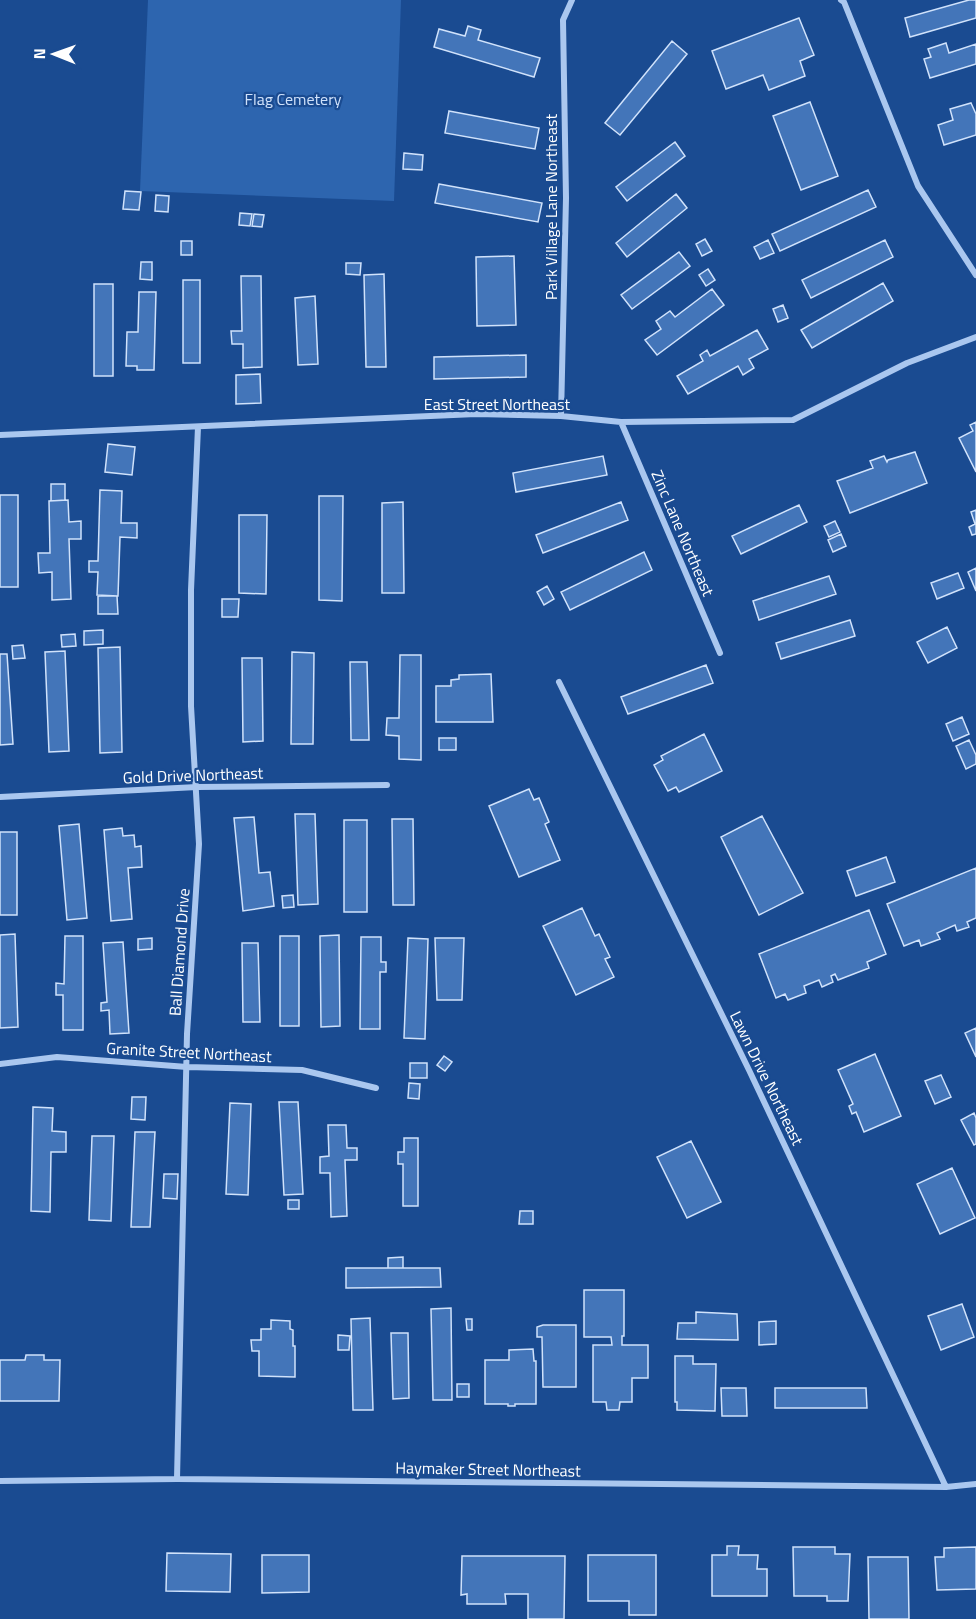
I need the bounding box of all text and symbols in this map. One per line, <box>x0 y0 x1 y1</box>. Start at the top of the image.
north arrow <box>24 24 84 84</box>
text: N <box>27 48 51 59</box>
park label: Flag Cemetery <box>245 87 342 111</box>
street label: Park Village Lane Northeast <box>539 114 563 300</box>
street label: East Street Northeast <box>424 392 571 416</box>
street label: Zinc Lane Northeast <box>646 466 721 600</box>
street label: Gold Drive Northeast <box>122 761 264 789</box>
street label: Ball Diamond Drive <box>163 887 195 1017</box>
street label: Lawn Drive Northeast <box>724 1007 810 1149</box>
street label: Granite Street Northeast <box>106 1036 273 1068</box>
street label: Haymaker Street Northeast <box>395 1455 581 1483</box>

